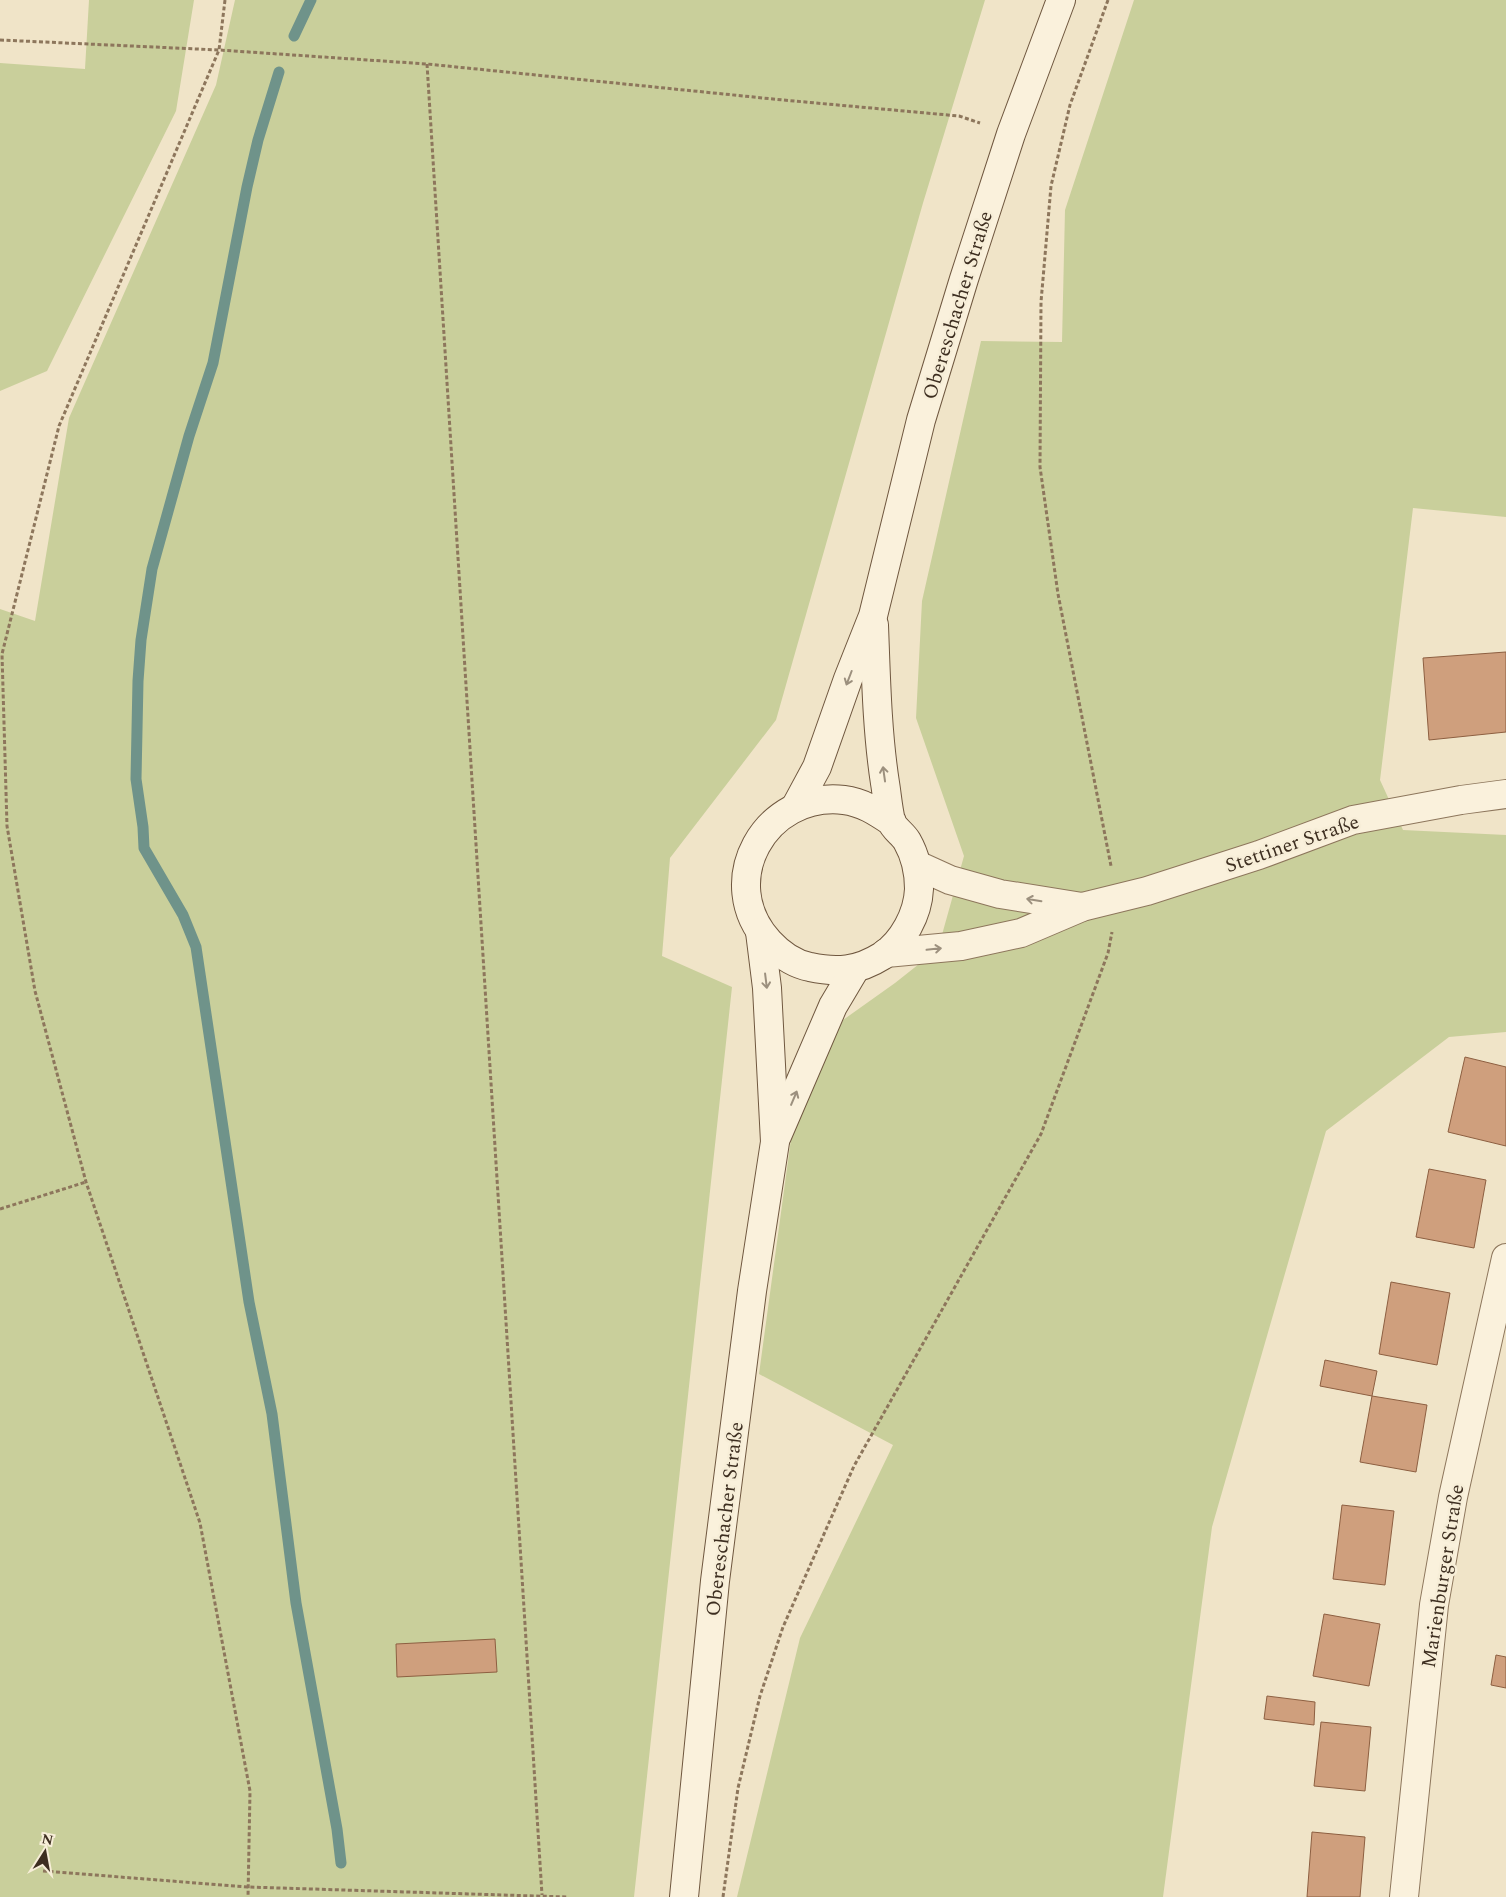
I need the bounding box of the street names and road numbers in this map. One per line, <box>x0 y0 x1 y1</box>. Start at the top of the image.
street label: Obereschacher Straße <box>915 207 1001 403</box>
street label: Stettiner Straße <box>1221 807 1363 881</box>
street label: Obereschacher Straße <box>698 1420 752 1618</box>
street label: Marienburger Straße <box>1414 1482 1472 1670</box>

